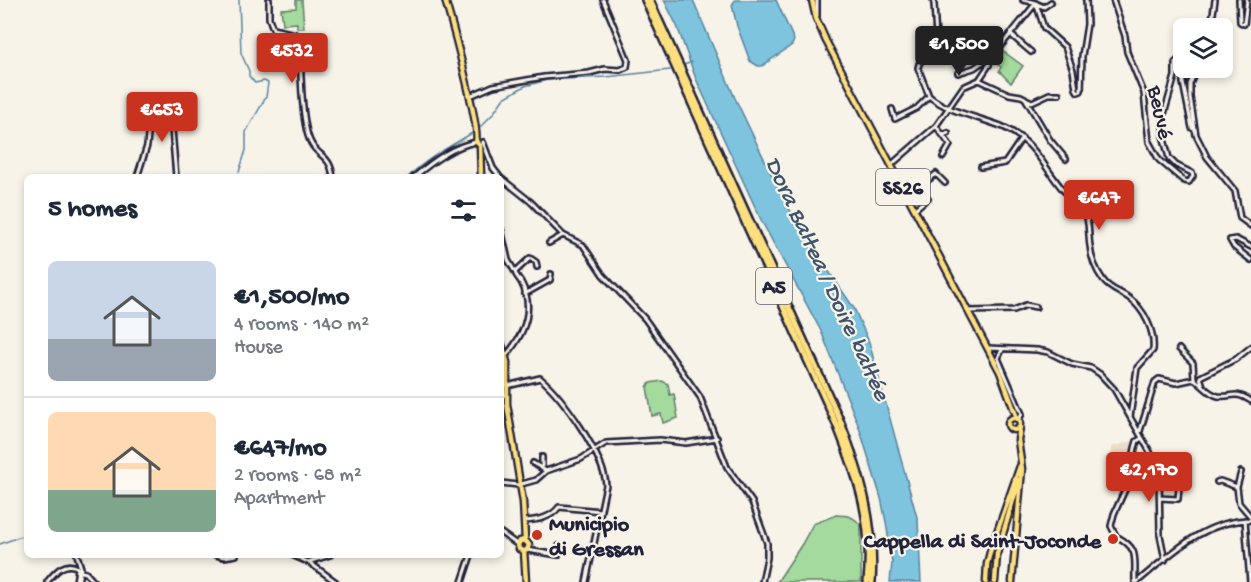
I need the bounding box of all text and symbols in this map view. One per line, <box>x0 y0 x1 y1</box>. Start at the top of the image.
map controls <box>1173 18 1233 78</box>
button: layers <box>1173 18 1233 78</box>
pin: €1,500 <box>910 26 1008 77</box>
pin: €532 <box>256 33 328 84</box>
text: €1,500 <box>929 34 989 57</box>
text: €532 <box>271 41 313 64</box>
street label: Beuvé <box>1140 83 1177 143</box>
pin: €653 <box>126 92 198 143</box>
text: €653 <box>141 100 183 123</box>
water label: Dora Baltea / Doire baltée <box>757 153 896 407</box>
road number: SS26 <box>876 169 930 205</box>
pin: €647 <box>1063 180 1135 231</box>
text: €647 <box>1078 188 1120 211</box>
icon: filters <box>447 194 480 227</box>
text: 5 homes <box>48 195 137 226</box>
road number: A5 <box>756 268 792 304</box>
text: €1,500/mo <box>234 283 350 314</box>
icon: home <box>96 285 168 357</box>
text: 4 rooms · 140 m² <box>234 314 369 337</box>
text: House <box>234 337 283 360</box>
text: €647/mo <box>234 434 327 465</box>
icon: home <box>96 436 168 508</box>
pin: €2,170 <box>1100 452 1198 503</box>
text: €2,170 <box>1120 460 1178 483</box>
text: 2 rooms · 68 m² <box>234 465 362 488</box>
text: Apartment <box>234 488 324 511</box>
place label: Municipio di Gressan <box>549 513 644 564</box>
marker: Municipio di Gressan <box>530 528 544 542</box>
place label: Cappella di Saint-Joconde <box>863 530 1102 556</box>
marker: Cappella di Saint-Joconde <box>1106 532 1120 546</box>

